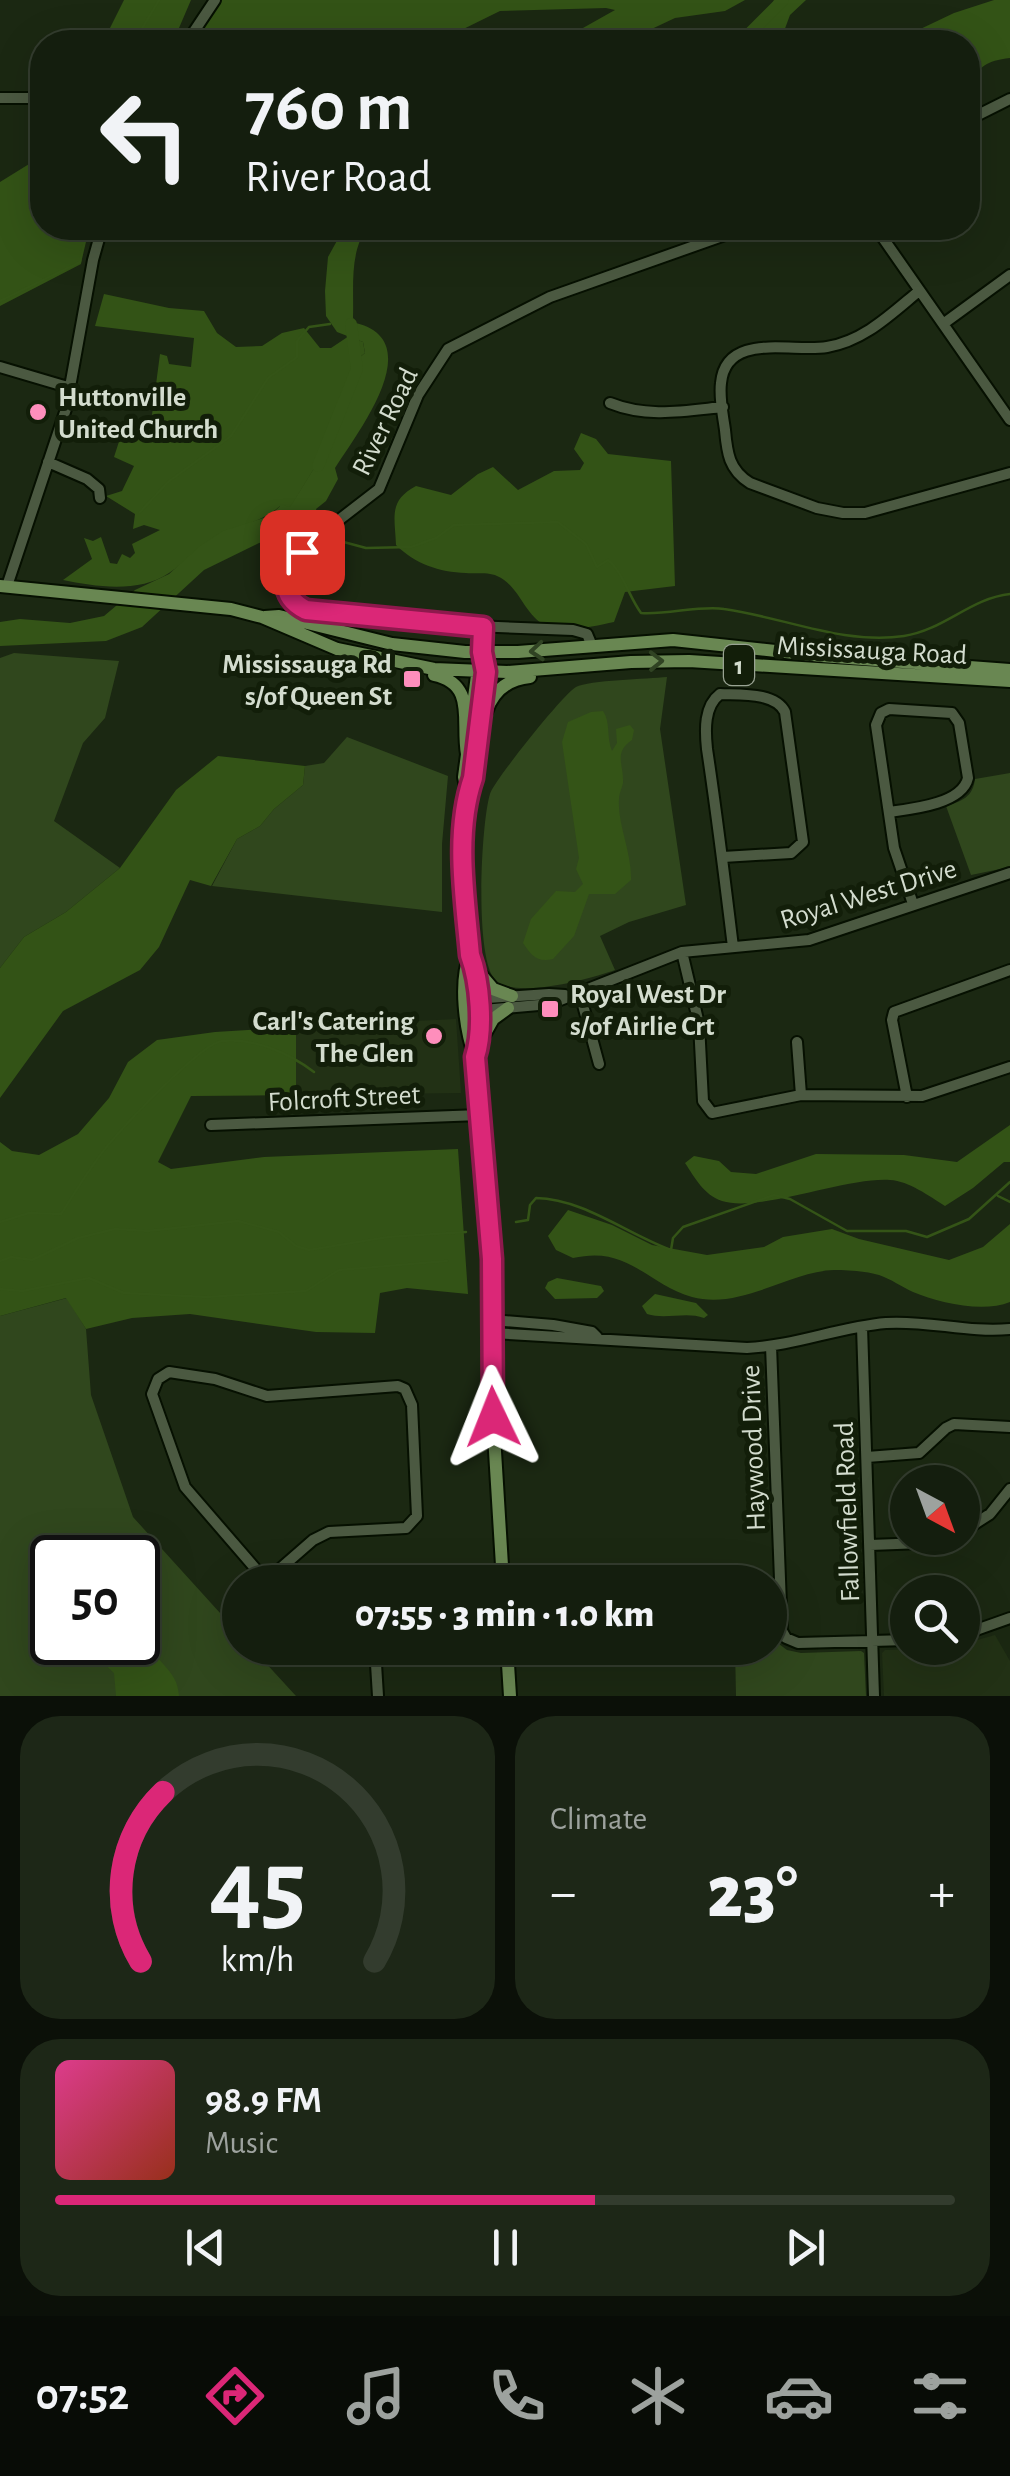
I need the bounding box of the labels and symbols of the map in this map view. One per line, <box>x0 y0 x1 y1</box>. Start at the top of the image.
street label: River Road <box>348 364 424 480</box>
place label: Huttonville United Church <box>58 384 218 444</box>
marker: Huttonville United Church <box>27 401 49 423</box>
pin <box>260 510 345 595</box>
street label: Mississauga Road <box>776 632 968 670</box>
one-way arrow <box>529 639 545 661</box>
road number: 1 <box>724 645 754 685</box>
place label: Mississauga Rd s/of Queen St <box>222 651 393 711</box>
one-way arrow <box>649 651 665 672</box>
marker: Mississauga Rd s/of Queen St <box>401 668 423 690</box>
street label: Royal West Drive <box>777 855 960 935</box>
place label: Royal West Dr s/of Airlie Crt <box>570 981 726 1041</box>
marker: Royal West Dr s/of Airlie Crt <box>539 998 561 1020</box>
place label: Carl's Catering The Glen <box>253 1008 415 1068</box>
marker: Carl's Catering The Glen <box>423 1025 445 1047</box>
street label: Folcroft Street <box>267 1081 421 1117</box>
street label: Haywood Drive <box>737 1364 771 1532</box>
position arrow <box>441 1365 545 1469</box>
street label: Fallowfield Road <box>831 1421 865 1603</box>
north arrow <box>890 1465 980 1555</box>
speed limit sign: 50 <box>30 1535 160 1665</box>

